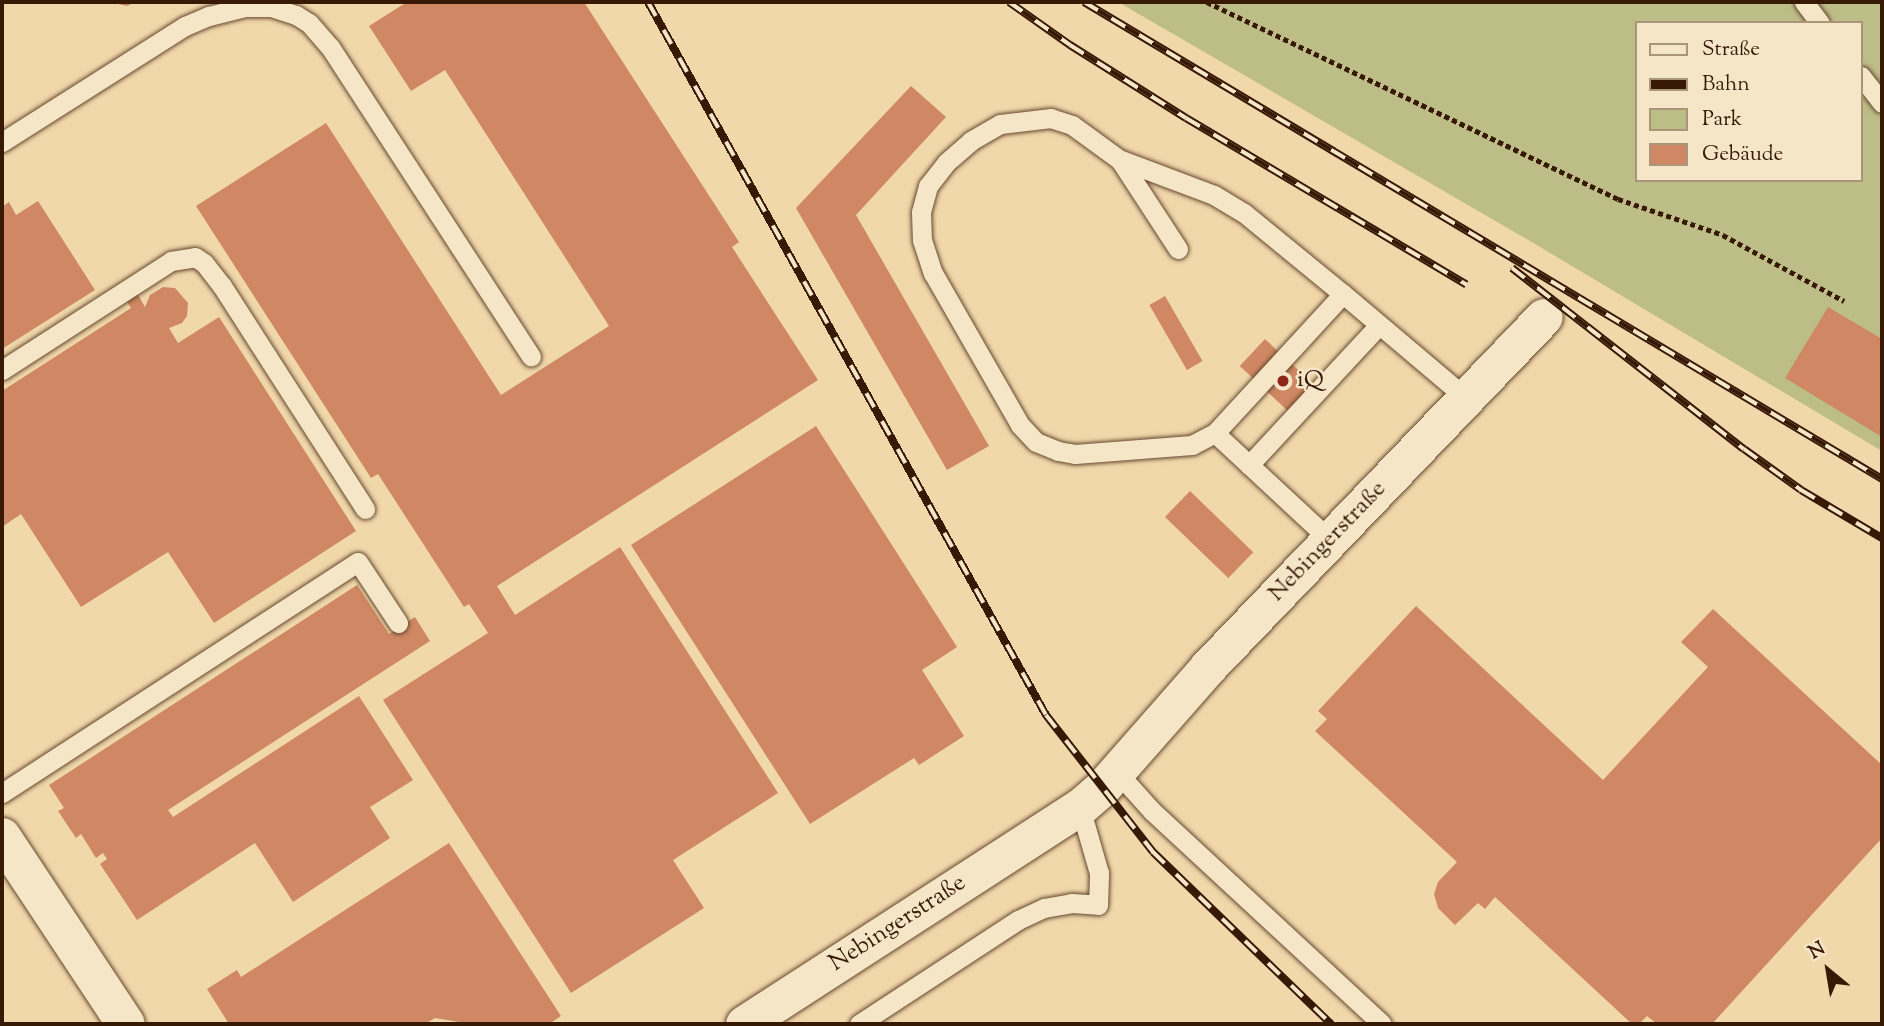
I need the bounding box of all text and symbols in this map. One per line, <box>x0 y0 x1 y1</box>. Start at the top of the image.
legend <box>1636 21 1863 182</box>
text: Straße <box>1702 35 1760 65</box>
text: Bahn <box>1702 70 1750 100</box>
text: Park <box>1702 105 1742 135</box>
text: Gebäude <box>1702 140 1783 170</box>
place label: iQ <box>1297 367 1324 395</box>
marker: iQ <box>1275 373 1291 389</box>
street label: Nebingerstraße <box>1263 476 1393 608</box>
street label: Nebingerstraße <box>824 869 972 979</box>
north arrow <box>1793 935 1863 1005</box>
text: N <box>1804 936 1831 967</box>

